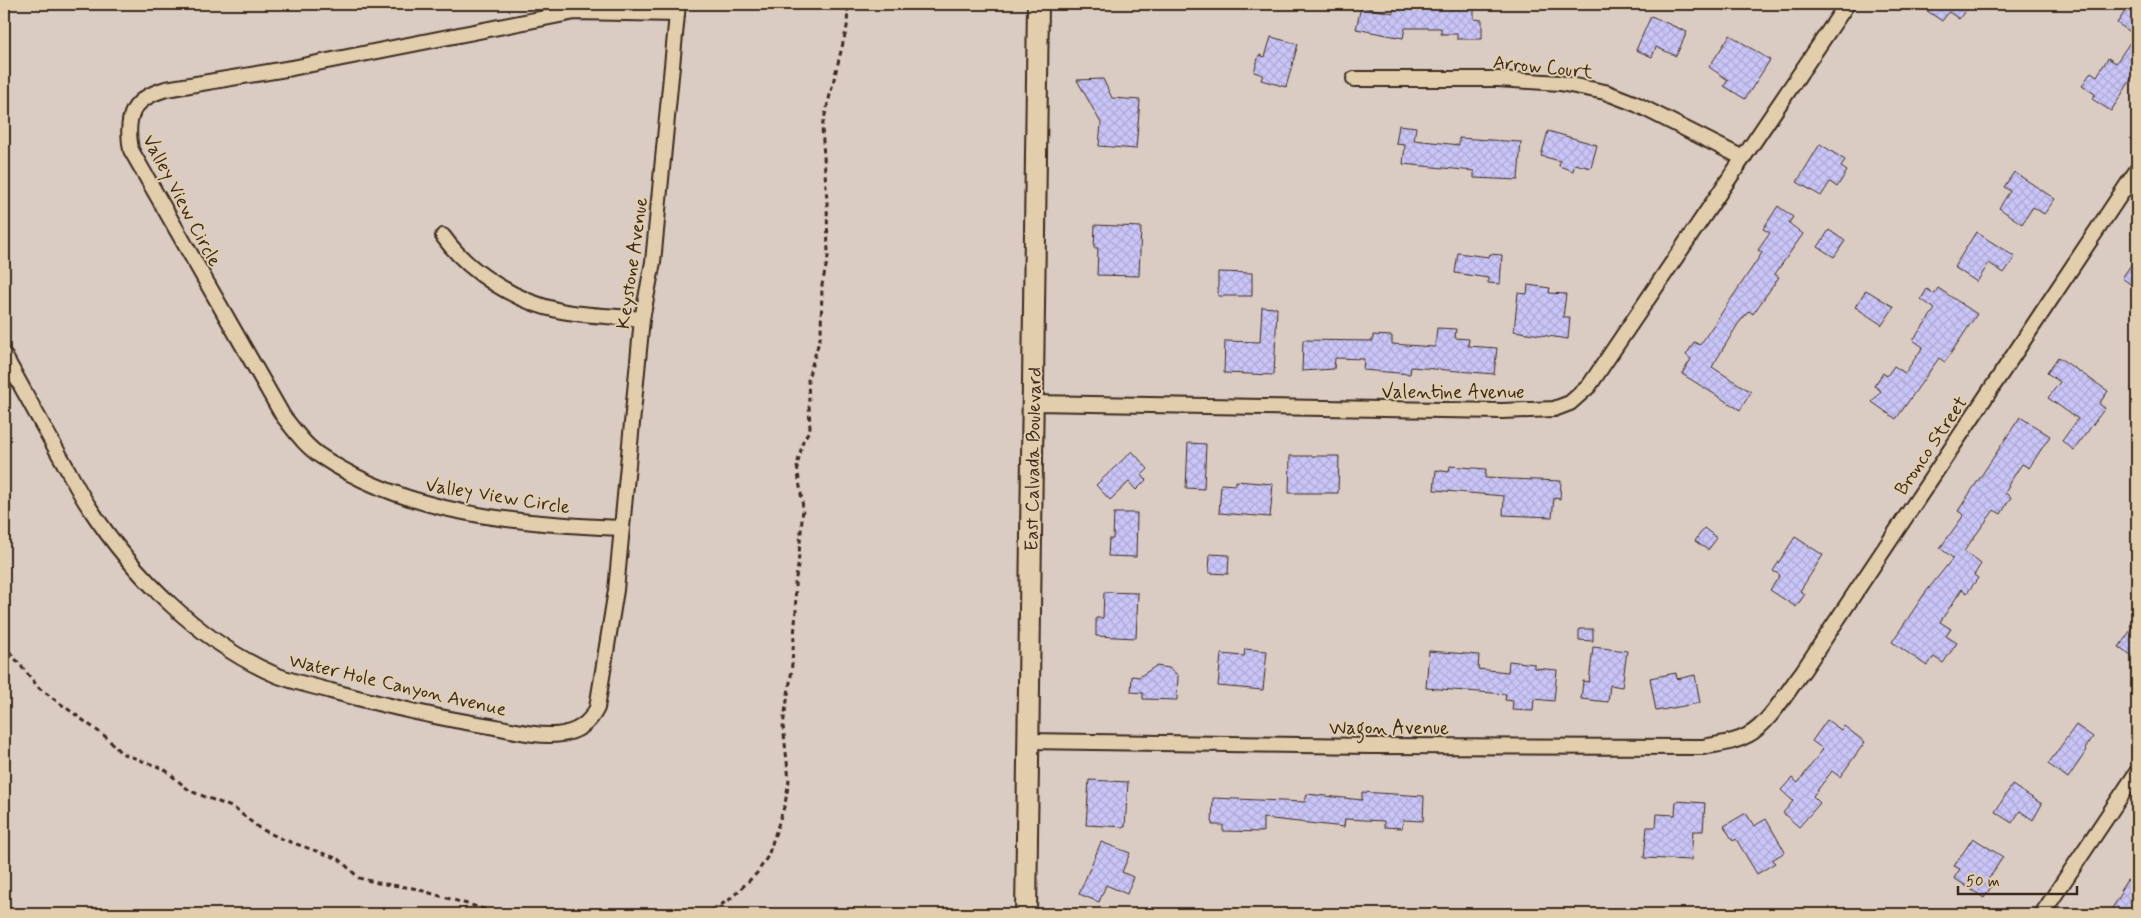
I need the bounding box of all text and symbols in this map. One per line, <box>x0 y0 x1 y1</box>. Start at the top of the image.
street label: Arrow Court <box>1492 50 1594 85</box>
street label: Valley View Circle <box>135 130 227 272</box>
street label: Keystone Avenue <box>611 196 654 331</box>
street label: East Calvada Boulevard <box>1019 367 1048 551</box>
street label: Valentine Avenue <box>1381 380 1525 405</box>
street label: Bronco Street <box>1889 392 1974 500</box>
street label: Valley View Circle <box>423 473 572 521</box>
street label: Water Hole Canyon Avenue <box>287 648 509 723</box>
street label: Wagon Avenue <box>1329 716 1449 744</box>
scale bar <box>1958 863 2077 895</box>
text: 50 m <box>1966 872 2000 892</box>

